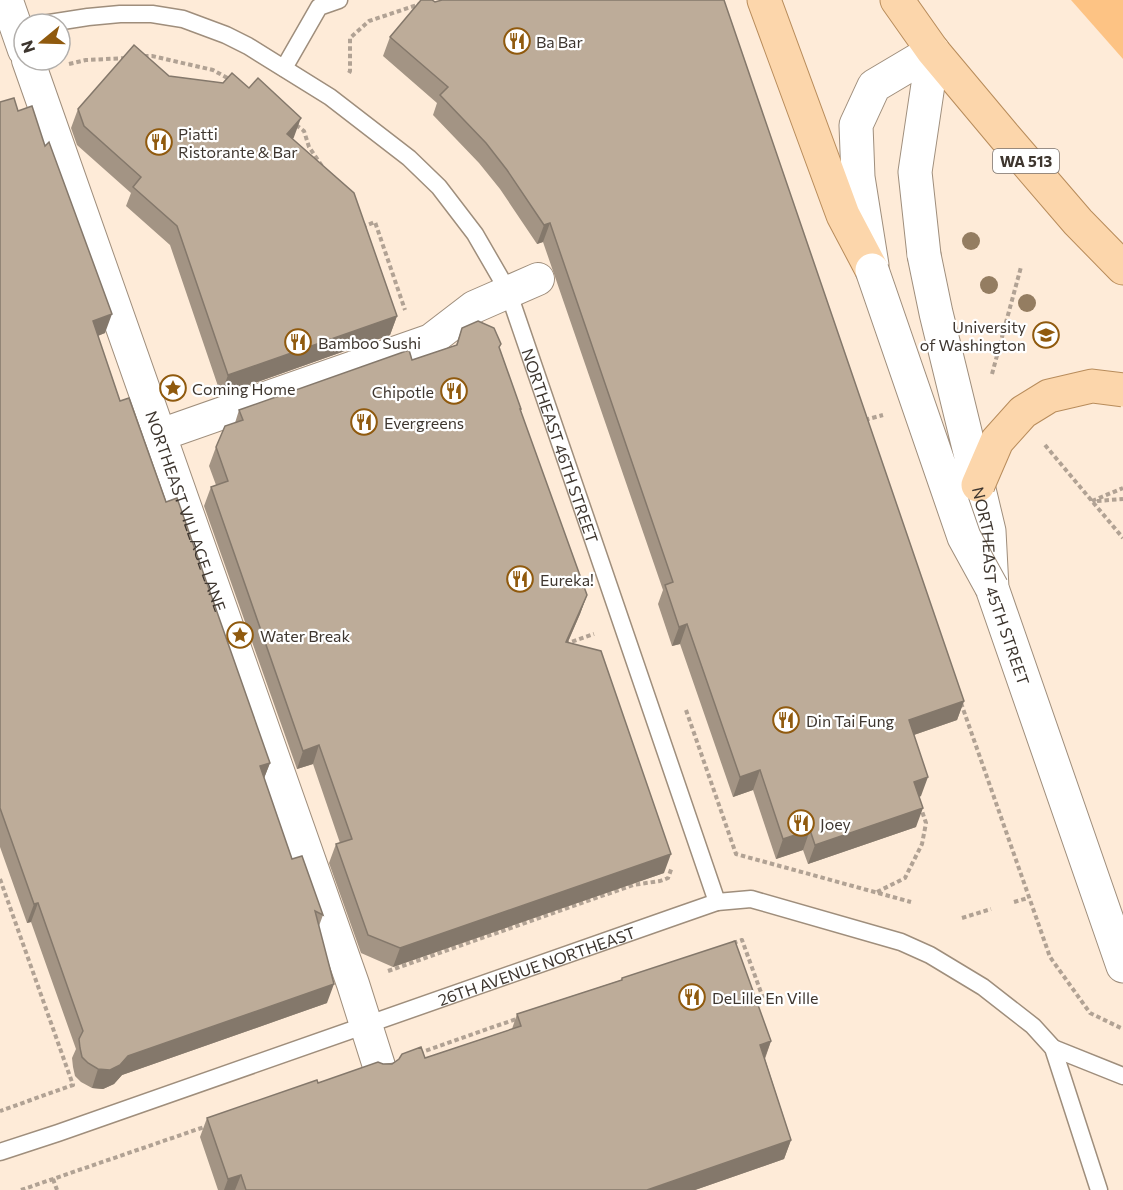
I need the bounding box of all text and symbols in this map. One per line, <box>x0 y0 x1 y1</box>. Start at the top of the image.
north arrow <box>12 12 72 72</box>
restaurant icon: Ba Bar <box>502 26 532 56</box>
place label: Ba Bar <box>536 32 583 51</box>
text: N <box>16 38 38 56</box>
place label: Piatti Ristorante & Bar <box>178 124 298 161</box>
restaurant icon: Piatti Ristorante & Bar <box>144 127 174 157</box>
road number: WA 513 <box>993 149 1059 173</box>
place label: University of Washington <box>920 317 1026 354</box>
school or university icon: University of Washington <box>1031 320 1061 350</box>
restaurant icon: Bamboo Sushi <box>283 327 313 357</box>
place label: Bamboo Sushi <box>318 333 421 352</box>
street label: NORTHEAST 46TH STREET <box>519 346 603 545</box>
place icon: Coming Home <box>158 373 188 403</box>
restaurant icon: Chipotle <box>439 376 469 406</box>
place label: Coming Home <box>192 379 295 398</box>
place label: Chipotle <box>372 382 434 401</box>
restaurant icon: Evergreens <box>349 407 379 437</box>
street label: NORTHEAST VILLAGE LANE <box>143 408 231 614</box>
place label: Evergreens <box>384 413 464 432</box>
street label: NORTHEAST 45TH STREET <box>969 485 1034 687</box>
restaurant icon: Eureka! <box>505 564 535 594</box>
place label: Eureka! <box>540 570 594 589</box>
place icon: Water Break <box>225 620 255 650</box>
place label: Water Break <box>260 626 350 645</box>
restaurant icon: Din Tai Fung <box>771 705 801 735</box>
place label: Din Tai Fung <box>806 711 895 730</box>
restaurant icon: Joey <box>786 808 816 838</box>
place label: Joey <box>820 814 851 833</box>
street label: 26TH AVENUE NORTHEAST <box>435 922 638 1009</box>
restaurant icon: DeLille En Ville <box>677 982 707 1012</box>
place label: DeLille En Ville <box>712 988 819 1007</box>

